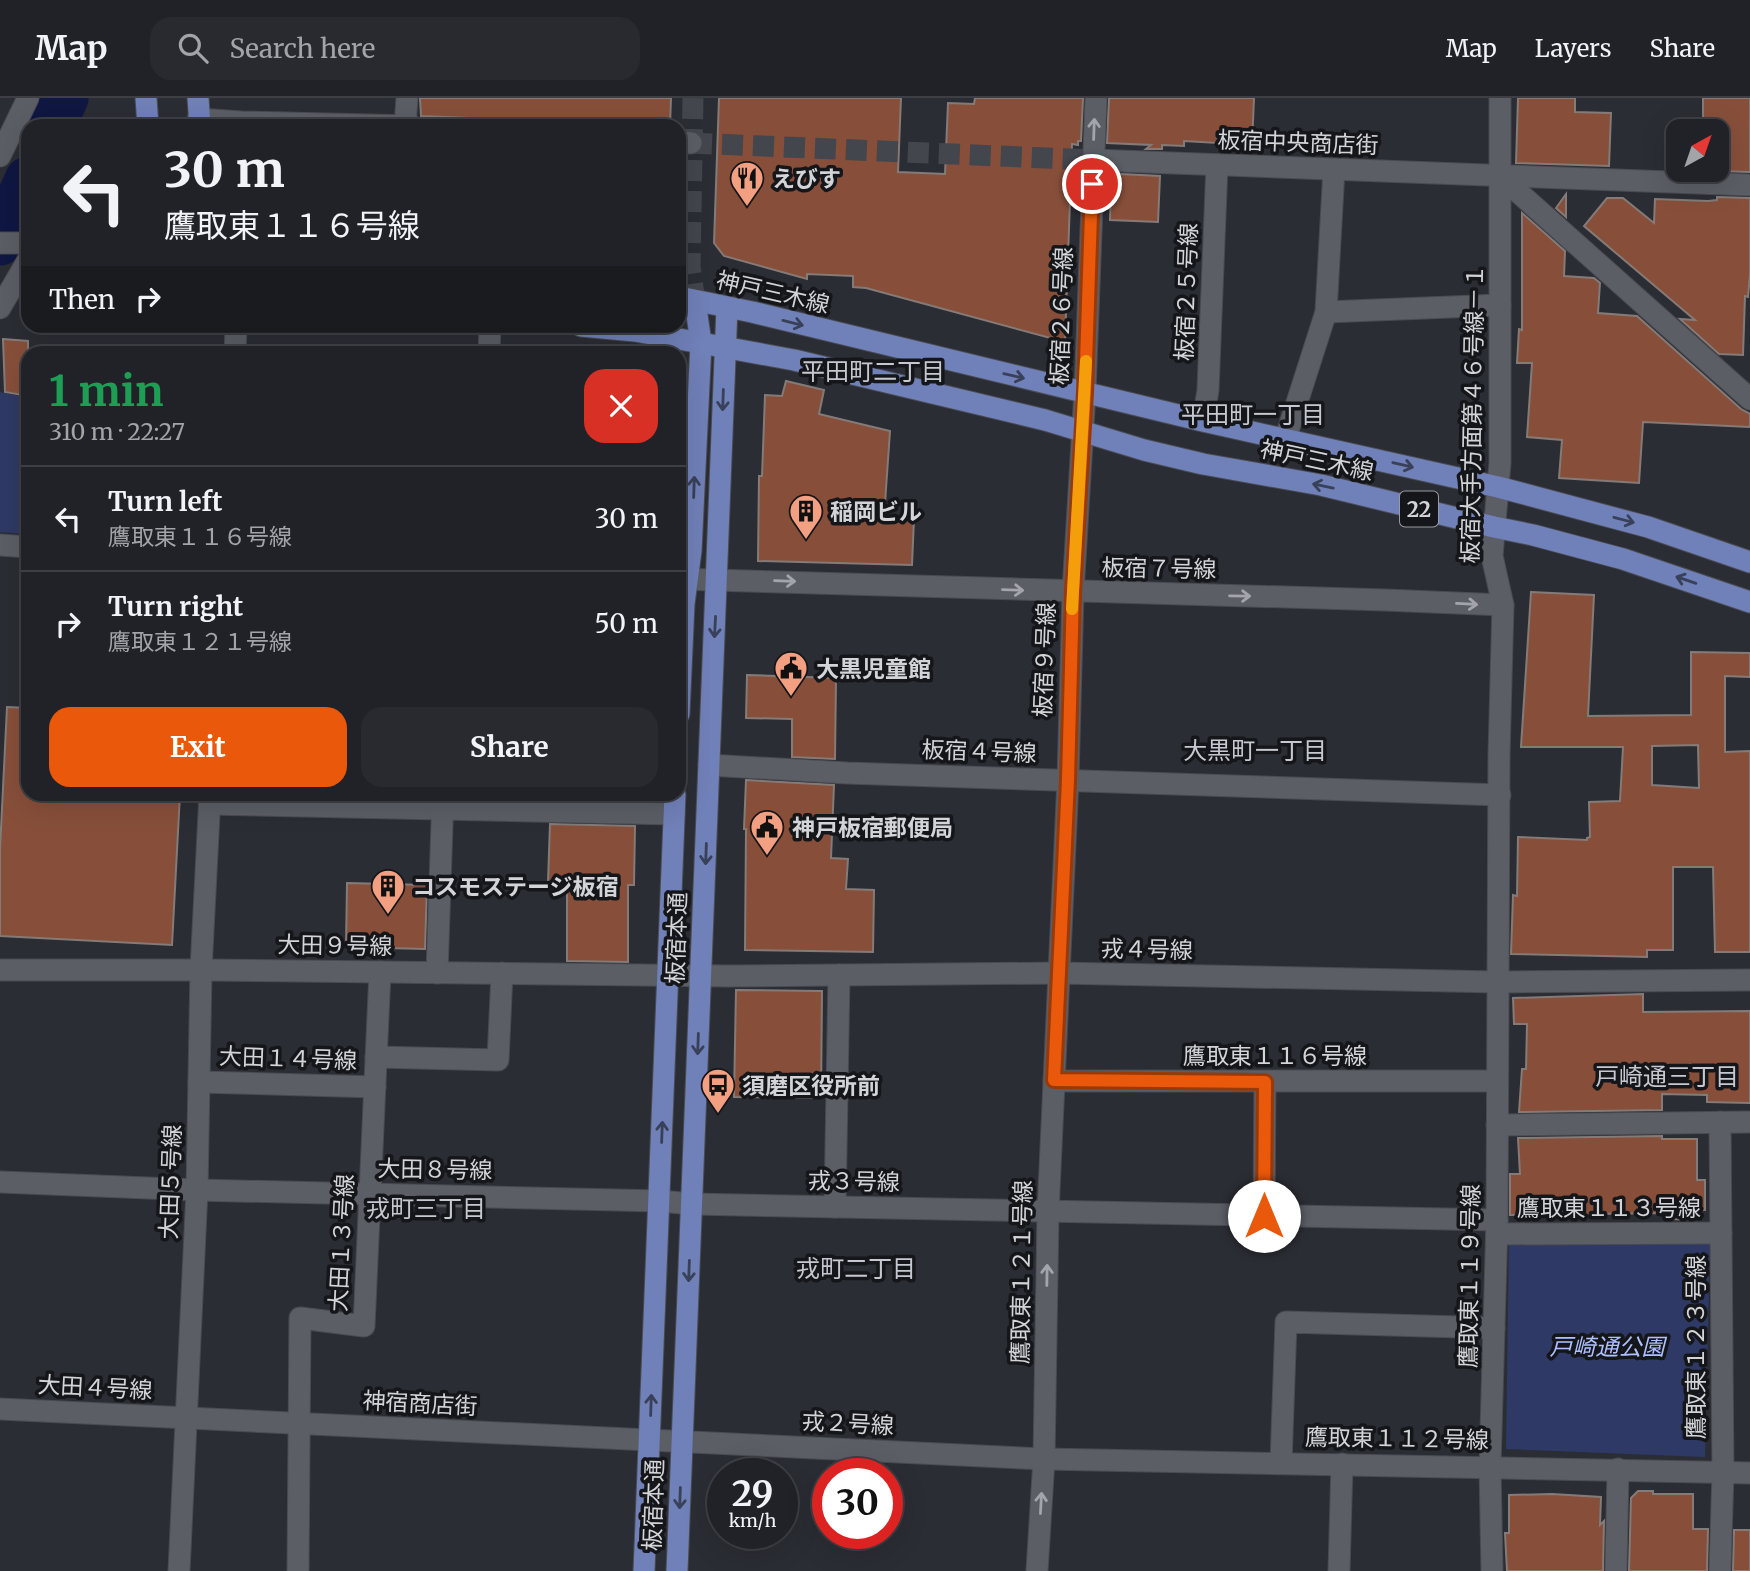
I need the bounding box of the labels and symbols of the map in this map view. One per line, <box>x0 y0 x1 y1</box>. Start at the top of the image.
one-way arrow <box>1088 118 1101 141</box>
north arrow <box>1666 119 1729 182</box>
street label: 板宿中央商店街 <box>1217 125 1379 159</box>
pin <box>1062 154 1122 214</box>
restaurant icon: えびす <box>728 159 766 208</box>
place label: えびす <box>772 164 841 193</box>
street label: 板宿２５号線 <box>1169 223 1203 361</box>
street label: 板宿２６号線 <box>1044 247 1078 385</box>
street label: 板宿大手方面第４６号線－１ <box>1455 264 1489 564</box>
street label: 神戸三木線 <box>714 265 832 319</box>
one-way arrow <box>781 317 804 330</box>
district label: 平田町二丁目 <box>801 356 945 387</box>
one-way arrow <box>1003 370 1025 383</box>
one-way arrow <box>717 388 730 411</box>
district label: 平田町一丁目 <box>1181 399 1325 430</box>
street label: 神戸三木線 <box>1258 434 1376 486</box>
one-way arrow <box>1391 459 1414 472</box>
one-way arrow <box>687 475 700 498</box>
one-way arrow <box>1312 479 1335 493</box>
building icon: 稲岡ビル <box>787 492 825 541</box>
road number: 22 <box>1400 492 1438 526</box>
place label: 稲岡ビル <box>830 497 922 526</box>
one-way arrow <box>1612 514 1635 527</box>
street label: 板宿７号線 <box>1101 552 1217 584</box>
one-way arrow <box>1675 573 1697 585</box>
one-way arrow <box>774 574 797 587</box>
one-way arrow <box>1001 583 1024 596</box>
one-way arrow <box>1228 590 1251 603</box>
one-way arrow <box>1456 597 1479 610</box>
street label: 板宿９号線 <box>1028 602 1060 718</box>
one-way arrow <box>709 615 722 638</box>
public building icon: 大黒児童館 <box>772 649 810 698</box>
place label: 大黒児童館 <box>816 654 931 683</box>
street label: 板宿４号線 <box>921 735 1037 767</box>
district label: 大黒町一丁目 <box>1183 735 1327 766</box>
public building icon: 神戸板宿郵便局 <box>748 808 786 857</box>
place label: 神戸板宿郵便局 <box>792 813 953 842</box>
one-way arrow <box>699 843 712 866</box>
building icon: コスモステージ板宿 <box>369 867 407 916</box>
place label: コスモステージ板宿 <box>412 872 619 901</box>
street label: 板宿本通 <box>660 892 692 984</box>
street label: 大田９号線 <box>277 929 393 961</box>
street label: 戎４号線 <box>1101 934 1193 964</box>
one-way arrow <box>691 1032 704 1055</box>
street label: 大田１４号線 <box>219 1041 357 1075</box>
street label: 鷹取東１１６号線 <box>1183 1041 1367 1070</box>
district label: 戸崎通三丁目 <box>1595 1061 1739 1092</box>
bus stop icon: 須磨区役所前 <box>699 1066 737 1115</box>
place label: 須磨区役所前 <box>742 1071 880 1100</box>
one-way arrow <box>656 1121 669 1144</box>
street label: 大田５号線 <box>154 1124 186 1240</box>
street label: 大田８号線 <box>377 1153 493 1185</box>
street label: 戎３号線 <box>808 1166 900 1196</box>
street label: 大田１３号線 <box>323 1173 359 1313</box>
position arrow <box>1227 1179 1301 1253</box>
street label: 鷹取東１２１号線 <box>1005 1180 1037 1364</box>
street label: 鷹取東１１９号線 <box>1453 1184 1485 1368</box>
district label: 戎町三丁目 <box>366 1193 486 1224</box>
street label: 鷹取東１１３号線 <box>1517 1193 1701 1222</box>
district label: 戎町二丁目 <box>796 1253 916 1284</box>
street label: 鷹取東１２３号線 <box>1681 1255 1710 1439</box>
one-way arrow <box>683 1259 696 1282</box>
one-way arrow <box>1040 1264 1054 1287</box>
park label: 戸崎通公園 <box>1550 1332 1668 1361</box>
street label: 大田４号線 <box>37 1370 153 1404</box>
street label: 神宿商店街 <box>362 1386 478 1420</box>
one-way arrow <box>645 1394 658 1417</box>
street label: 戎２号線 <box>801 1406 895 1440</box>
street label: 鷹取東１１２号線 <box>1305 1422 1489 1454</box>
speed limit sign: 30 <box>812 1458 903 1549</box>
street label: 板宿本通 <box>637 1459 669 1551</box>
one-way arrow <box>673 1486 686 1509</box>
one-way arrow <box>1035 1492 1048 1515</box>

